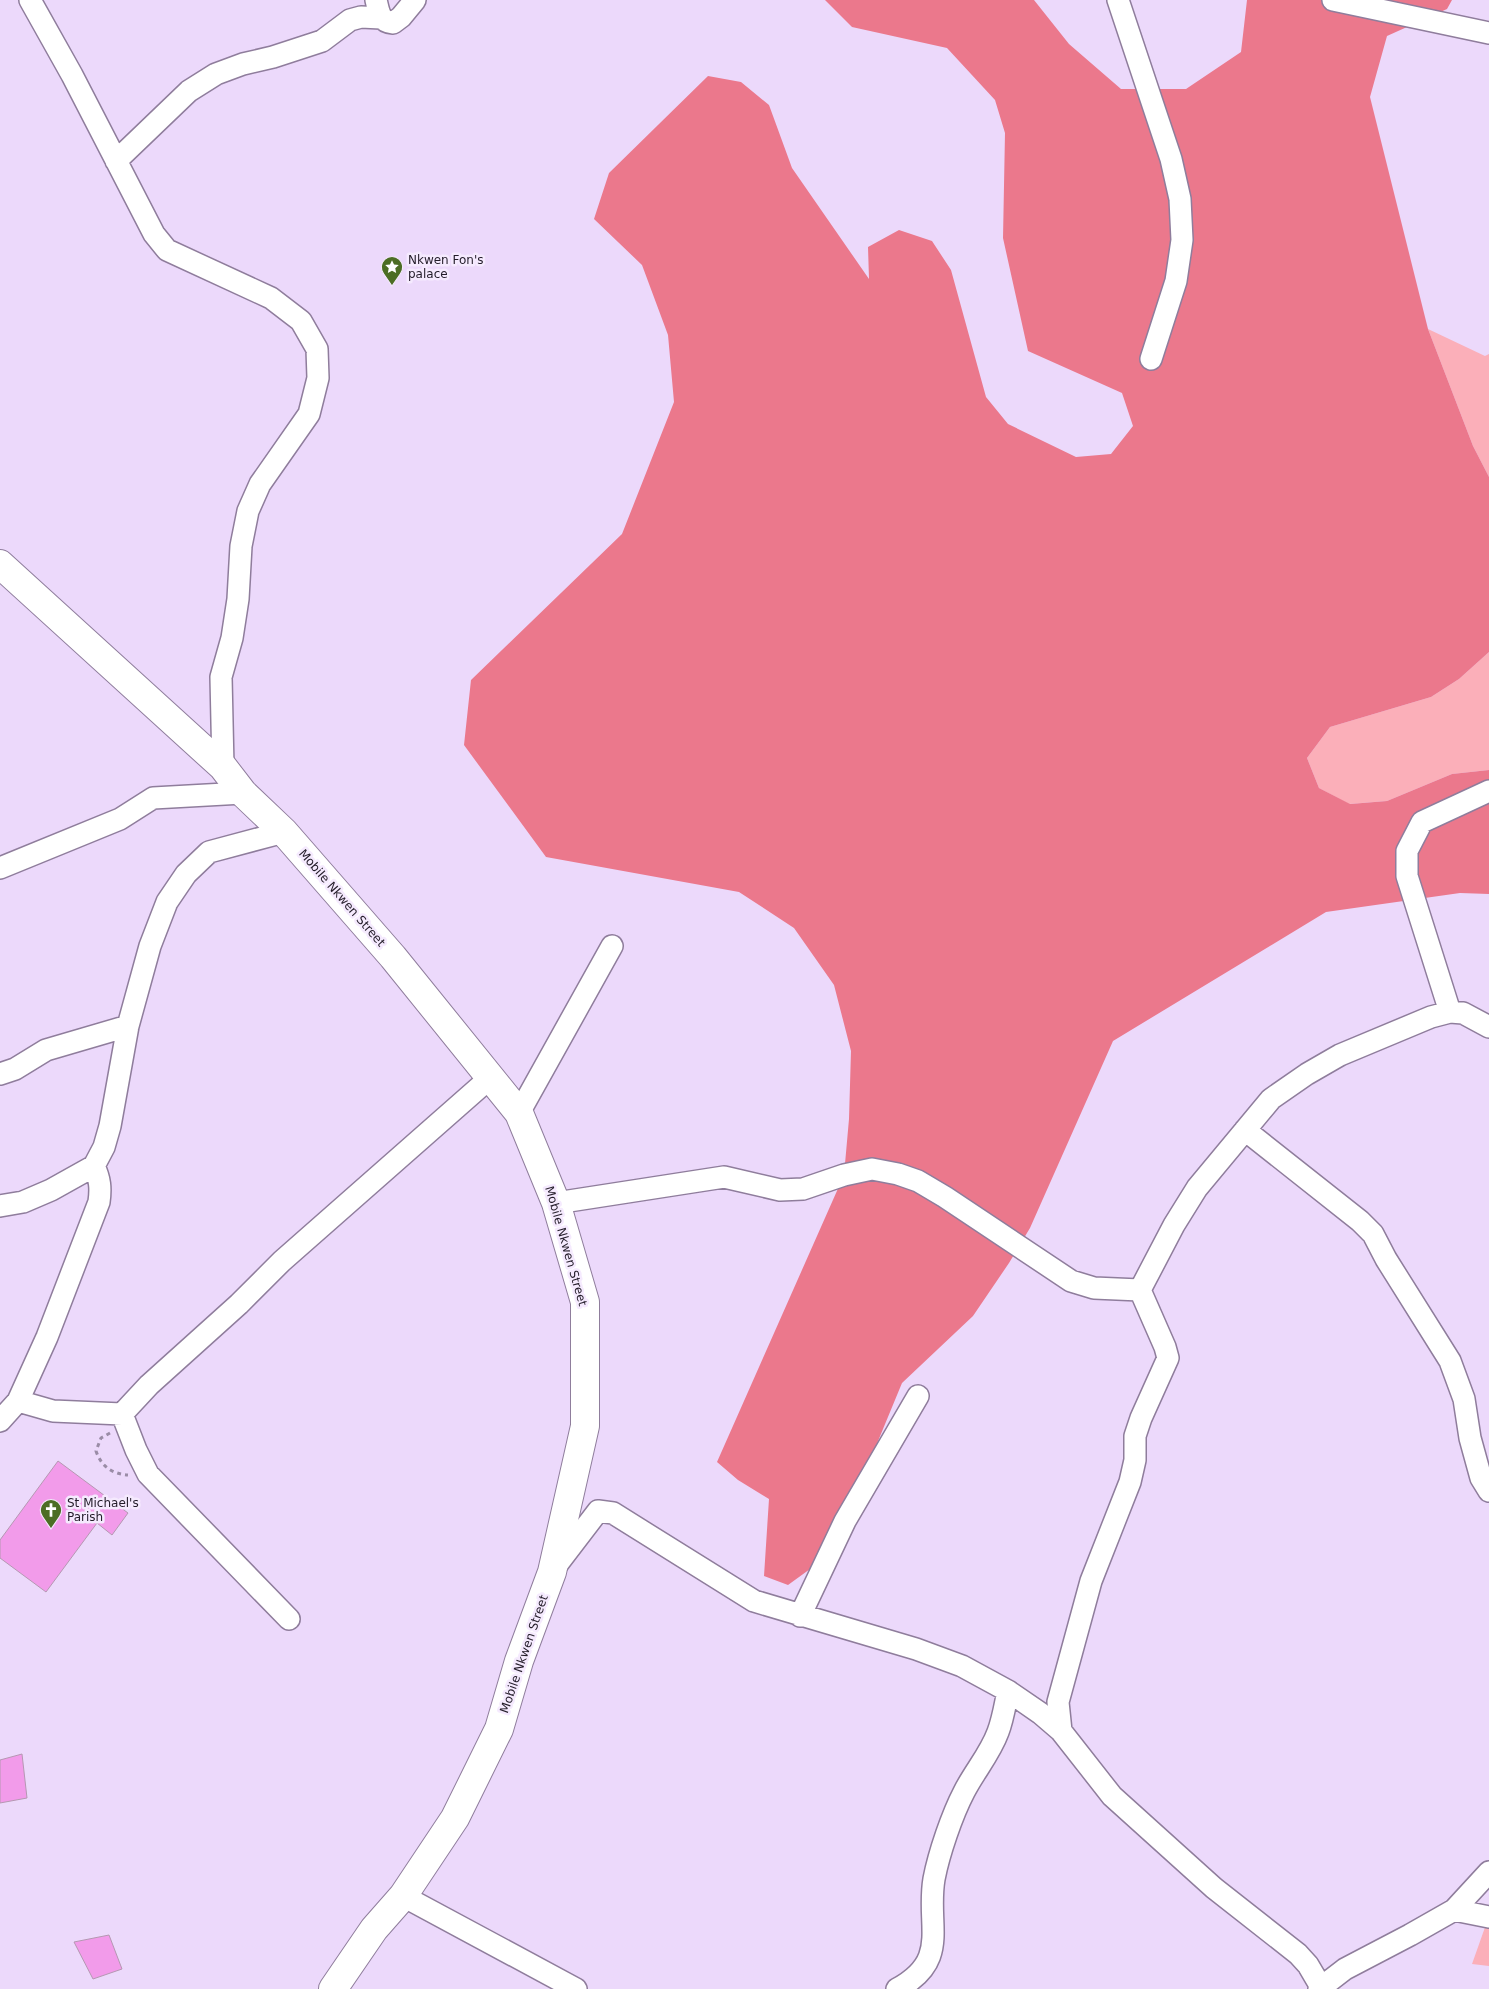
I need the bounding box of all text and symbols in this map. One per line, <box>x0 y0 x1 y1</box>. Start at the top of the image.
place label: Nkwen Fon's palace <box>408 253 484 281</box>
place icon: Nkwen Fon's palace <box>380 255 404 286</box>
street label: Mobile Nkwen Street <box>296 847 388 950</box>
street label: Mobile Nkwen Street <box>542 1184 590 1308</box>
place label: St Michael's Parish <box>67 1496 139 1524</box>
church icon: St Michael's Parish <box>39 1498 63 1529</box>
street label: Mobile Nkwen Street <box>497 1593 551 1715</box>

